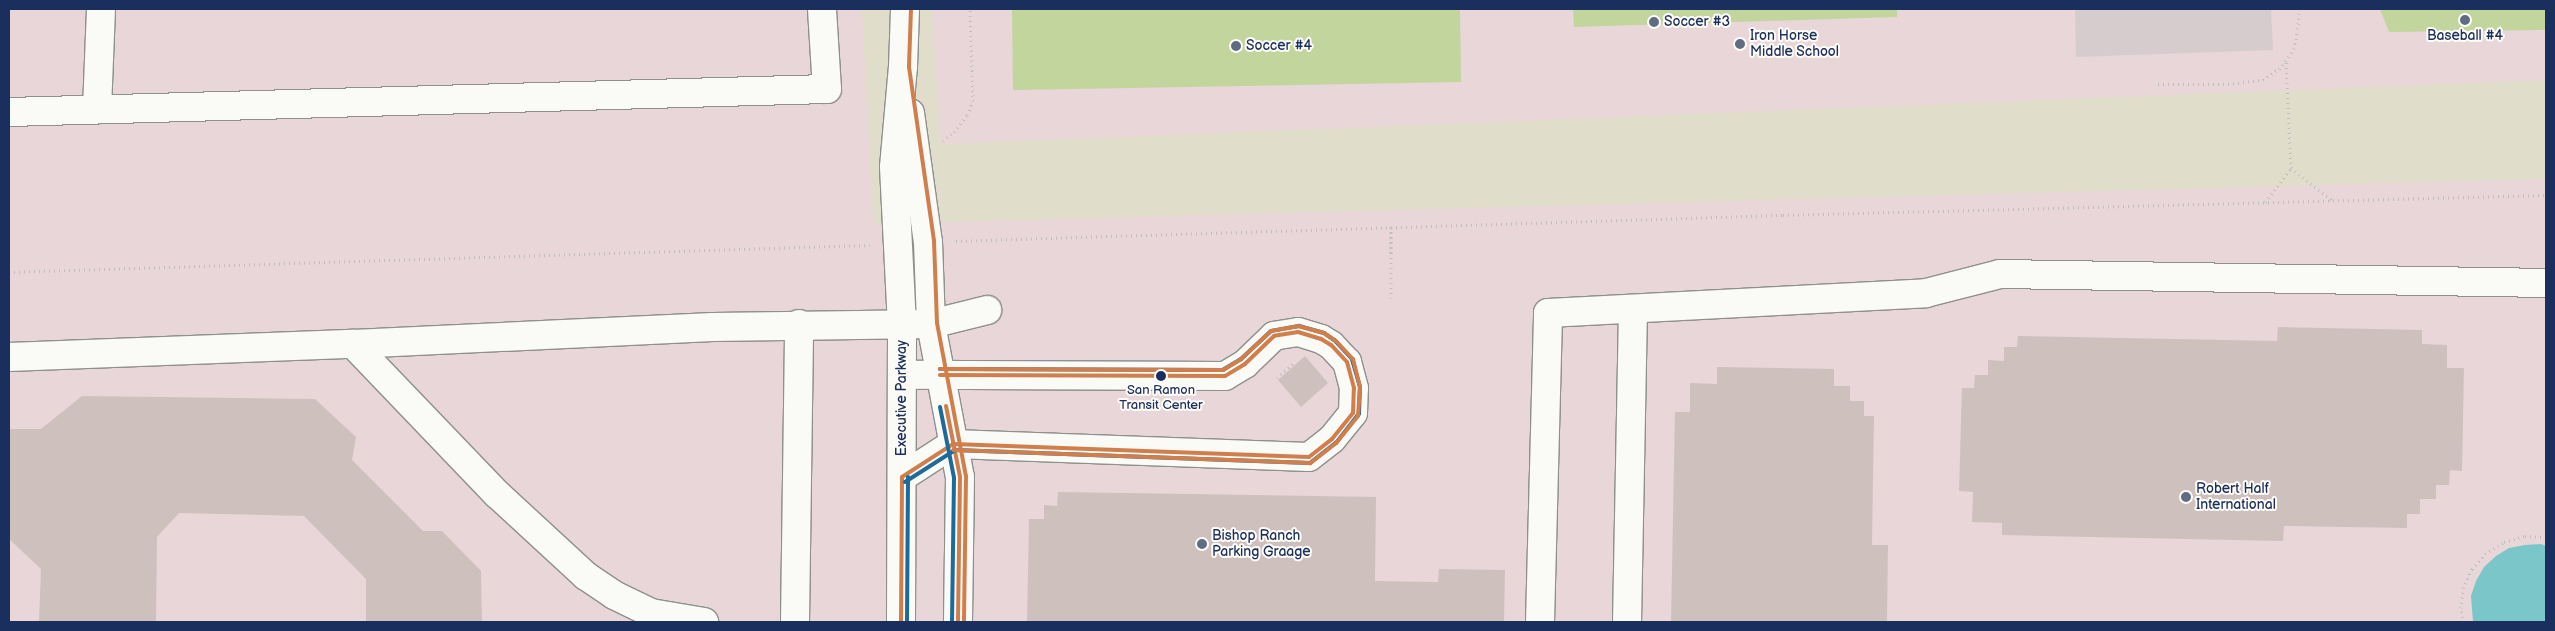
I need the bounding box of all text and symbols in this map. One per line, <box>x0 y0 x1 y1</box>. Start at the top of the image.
place label: Soccer #3 <box>1664 14 1730 30</box>
marker: Baseball #4 <box>2459 14 2471 26</box>
marker: Soccer #3 <box>1648 16 1660 28</box>
place label: Iron Horse Middle School <box>1750 28 1839 60</box>
place label: Baseball #4 <box>2427 28 2503 44</box>
place label: Soccer #4 <box>1246 38 1312 54</box>
marker: Iron Horse Middle School <box>1734 38 1746 50</box>
marker: Soccer #4 <box>1230 40 1242 52</box>
street label: Executive Parkway <box>894 340 910 456</box>
marker: San Ramon Transit Center <box>1156 371 1166 381</box>
place label: San Ramon Transit Center <box>1119 383 1203 414</box>
place label: Robert Half International <box>2196 481 2276 514</box>
marker: Robert Half International <box>2180 491 2192 503</box>
place label: Bishop Ranch Parking Graage <box>1212 528 1311 560</box>
marker: Bishop Ranch Parking Graage <box>1196 538 1208 550</box>

